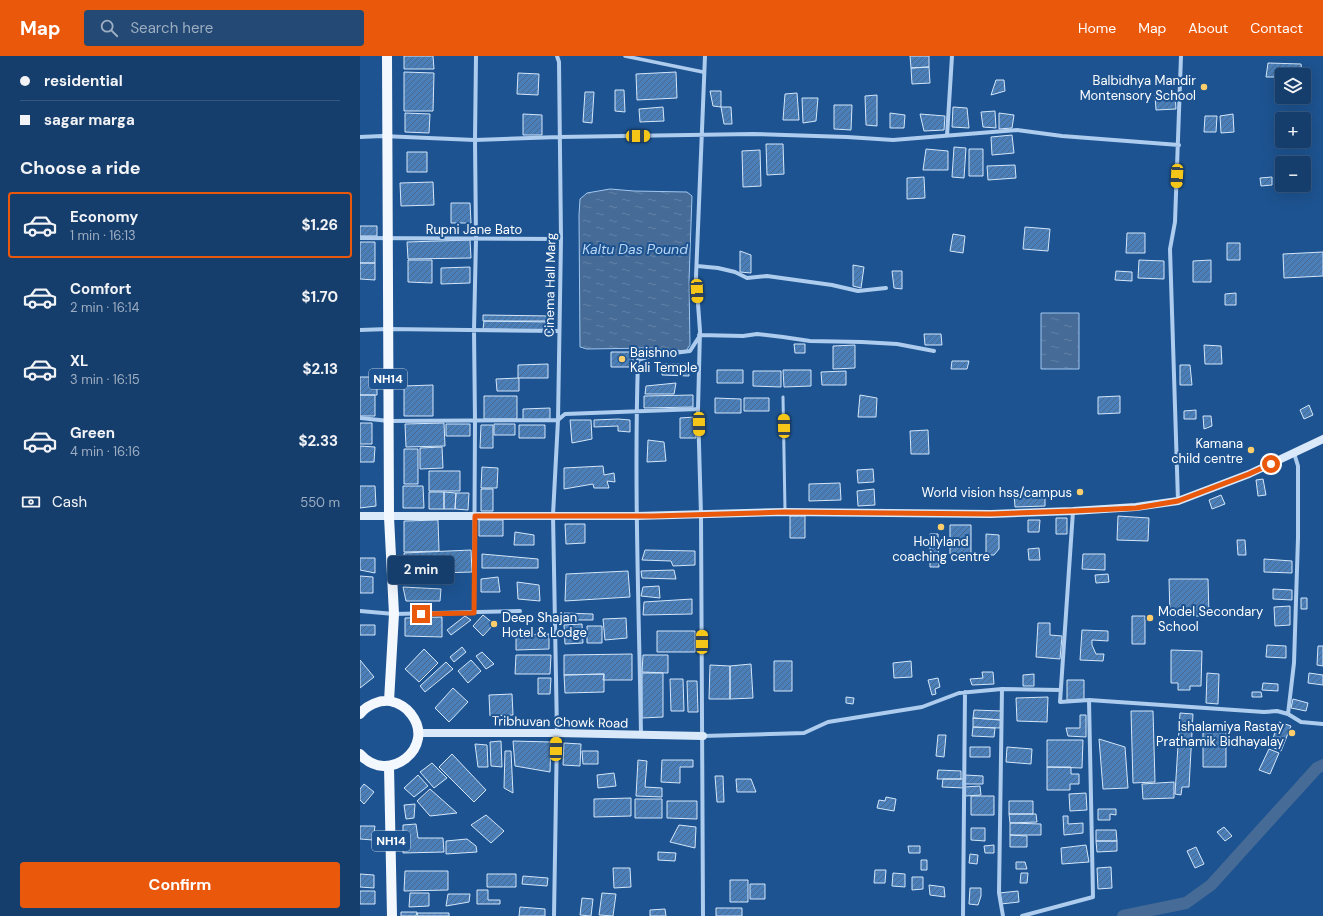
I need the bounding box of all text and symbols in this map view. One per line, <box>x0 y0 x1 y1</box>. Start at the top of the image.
search box <box>84 10 364 46</box>
text: Map <box>20 16 60 41</box>
icon: search <box>98 17 120 39</box>
text: Search here <box>130 18 213 38</box>
text: Home <box>1078 19 1116 37</box>
text: Map <box>1138 19 1166 37</box>
text: About <box>1188 19 1228 37</box>
text: Contact <box>1250 19 1303 37</box>
map controls <box>1275 68 1311 192</box>
button: layers <box>1275 68 1311 104</box>
text: residential <box>44 71 123 91</box>
place label: Balbidhya Mandir Montensory School <box>1080 72 1196 104</box>
marker: Balbidhya Mandir Montensory School <box>1199 82 1209 92</box>
text: sagar marga <box>44 110 135 130</box>
button: + <box>1275 112 1311 148</box>
car <box>626 130 650 142</box>
text: Choose a ride <box>20 156 141 180</box>
button: − <box>1275 156 1311 192</box>
car <box>1170 164 1184 188</box>
icon: car <box>22 207 58 243</box>
text: Economy <box>70 207 138 227</box>
text: $1.26 <box>302 215 338 235</box>
street label: Rupni Jane Bato <box>426 221 523 238</box>
text: 1 min · 16:13 <box>70 227 136 244</box>
street label: Cinema Hall Marg <box>541 233 559 337</box>
water label: Kaltu Das Pound <box>582 240 688 258</box>
icon: car <box>22 279 58 315</box>
text: Comfort <box>70 279 131 299</box>
car <box>690 279 704 303</box>
text: $1.70 <box>302 287 338 307</box>
text: 2 min · 16:14 <box>70 299 139 316</box>
place label: Baishno Kali Temple <box>630 344 697 376</box>
icon: car <box>22 351 58 387</box>
text: XL <box>70 351 88 371</box>
marker: Baishno Kali Temple <box>617 354 627 364</box>
text: $2.13 <box>302 359 338 379</box>
road number: NH14 <box>369 369 407 389</box>
text: 3 min · 16:15 <box>70 371 140 388</box>
car <box>693 412 705 436</box>
car <box>778 414 790 438</box>
icon: car <box>22 423 58 459</box>
text: Green <box>70 423 115 443</box>
text: $2.33 <box>298 431 338 451</box>
place label: Kamana child centre <box>1171 435 1243 467</box>
text: 4 min · 16:16 <box>70 443 140 460</box>
marker: Kamana child centre <box>1246 445 1256 455</box>
route start <box>1262 455 1280 473</box>
place label: World vision hss/campus <box>922 484 1072 501</box>
marker: World vision hss/campus <box>1075 487 1085 497</box>
icon: cash <box>20 491 42 513</box>
text: Cash <box>52 492 87 512</box>
text: 550 m <box>300 494 340 511</box>
marker: Hollyland coaching centre <box>936 522 946 532</box>
place label: Hollyland coaching centre <box>892 533 990 565</box>
callout: 2 min <box>388 556 454 584</box>
text: 2 min <box>404 561 438 578</box>
place label: Model Secondary School <box>1158 603 1263 635</box>
route end <box>412 605 430 623</box>
place label: Deep Shajan Hotel & Lodge <box>502 609 587 641</box>
marker: Model Secondary School <box>1145 613 1155 623</box>
marker: Deep Shajan Hotel & Lodge <box>489 619 499 629</box>
car <box>696 630 708 654</box>
street label: Tribhuvan Chowk Road <box>492 712 628 732</box>
place label: Ishalamiya Rastay Prathamik Bidhayalay <box>1156 718 1284 750</box>
marker: Ishalamiya Rastay Prathamik Bidhayalay <box>1287 728 1297 738</box>
car <box>550 737 562 761</box>
road number: NH14 <box>372 831 410 851</box>
button: Confirm <box>20 862 340 908</box>

